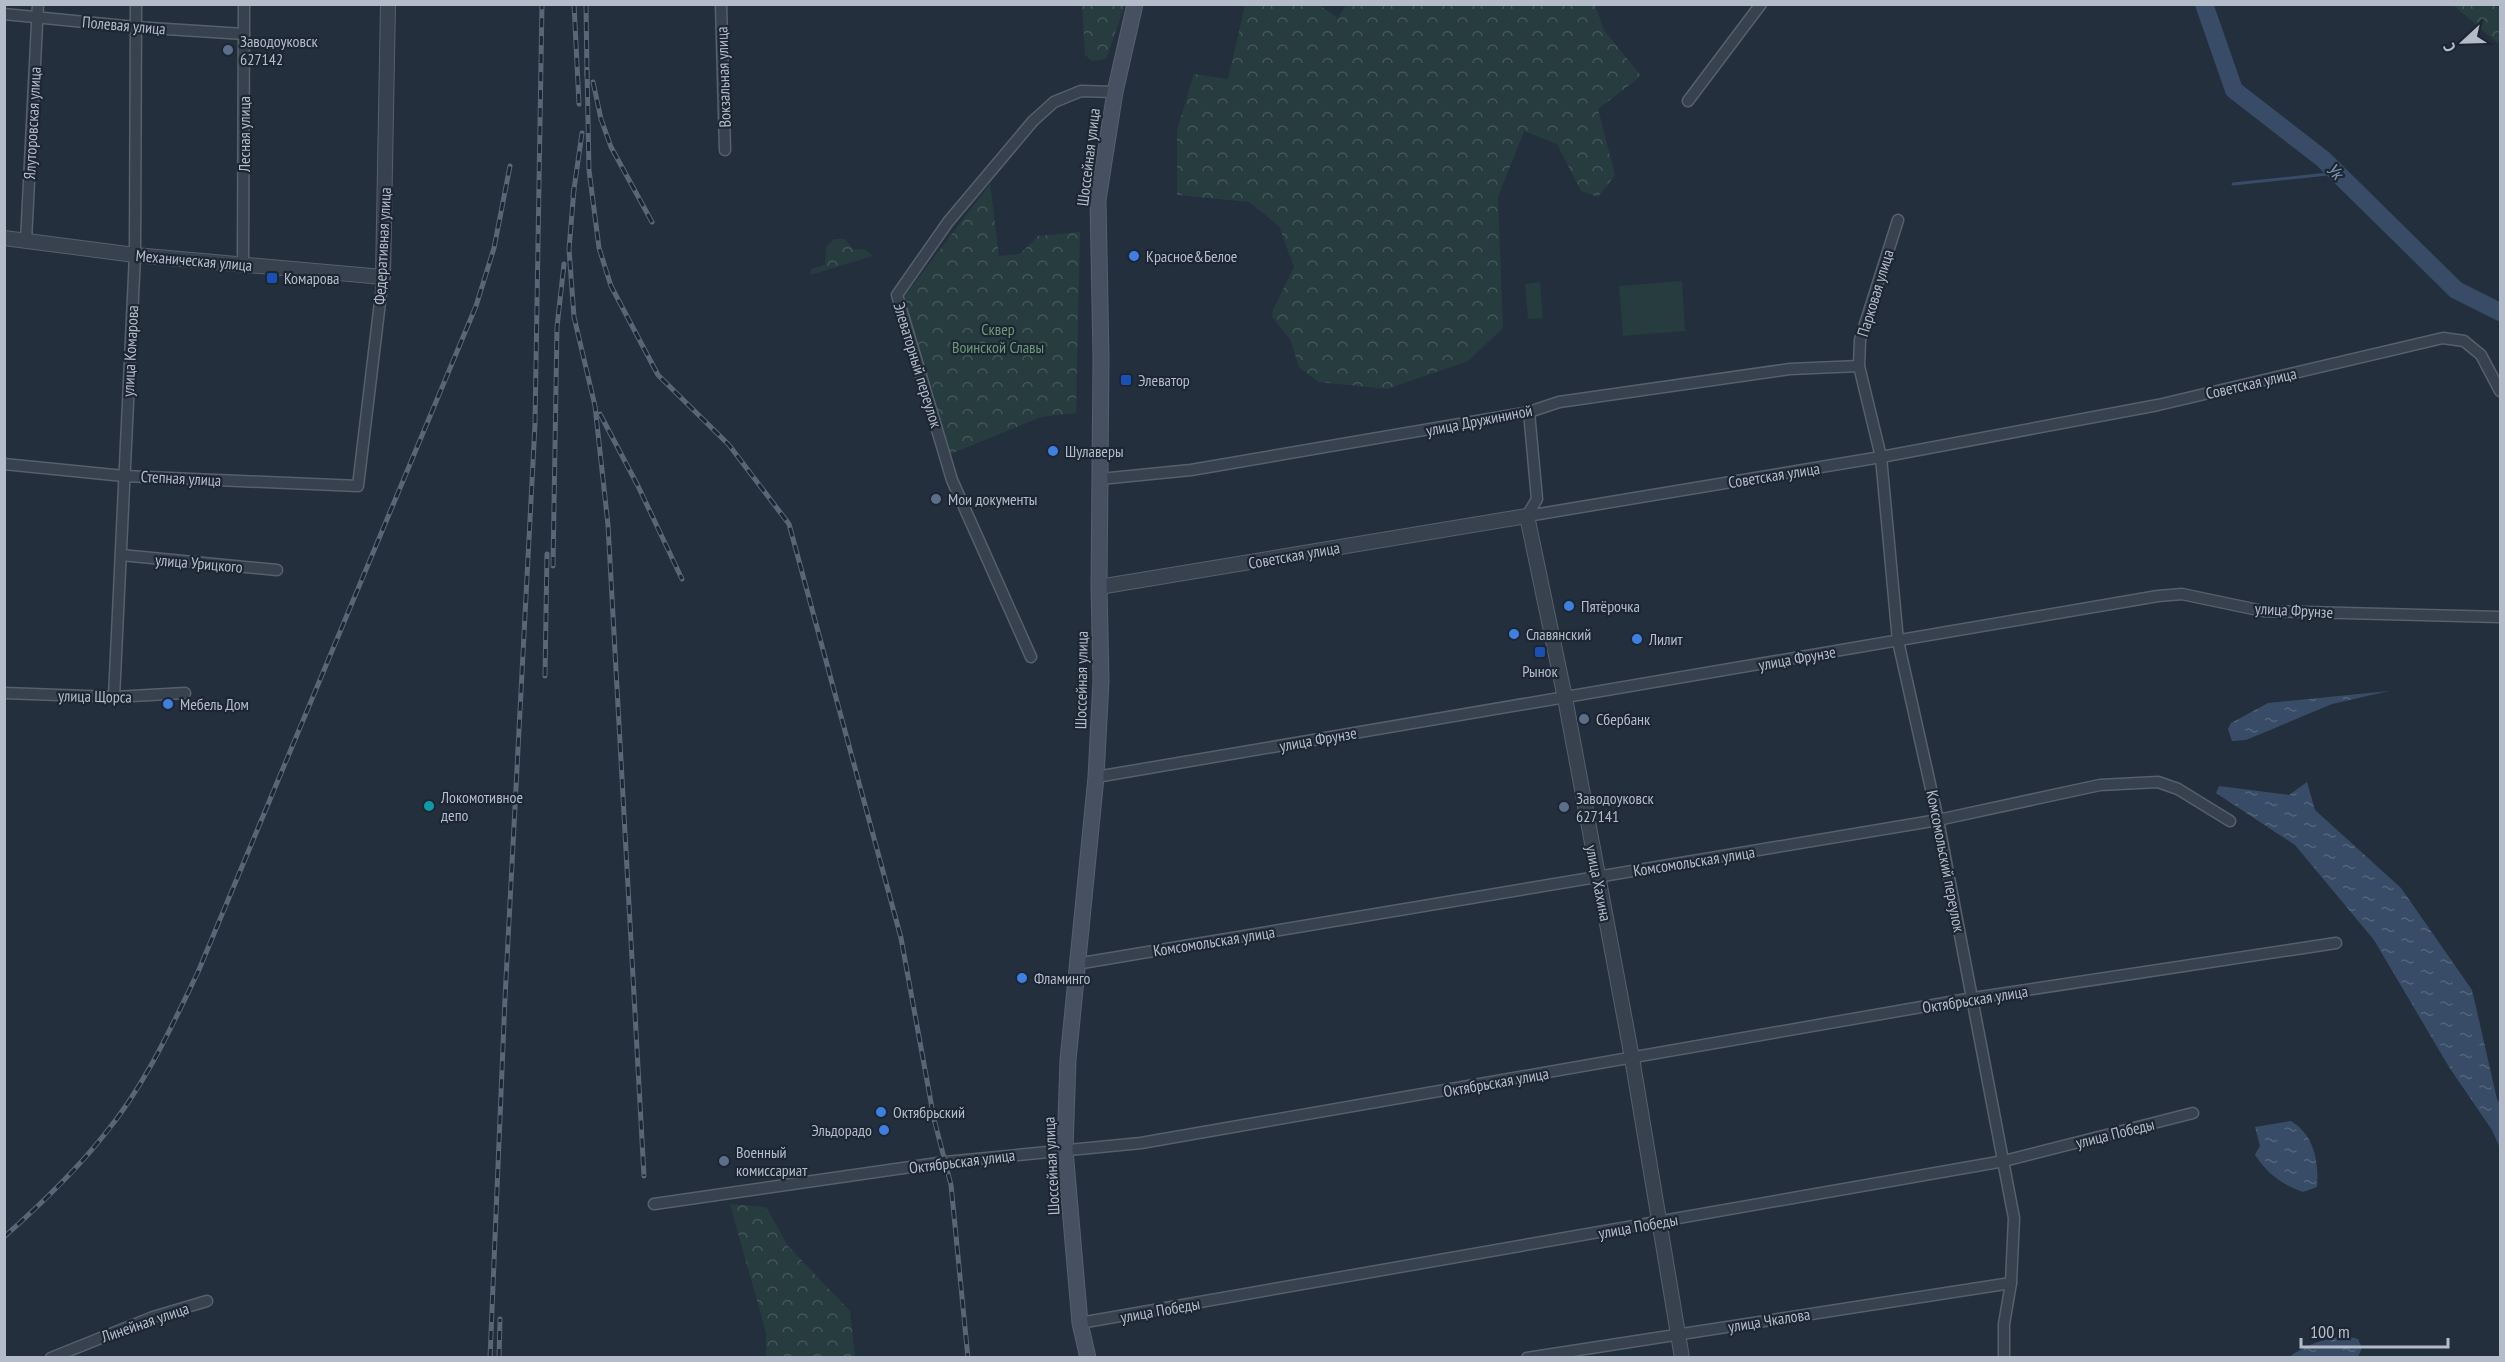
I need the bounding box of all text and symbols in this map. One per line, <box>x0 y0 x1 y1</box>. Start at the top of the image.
street label: Полевая улица <box>81 11 167 39</box>
north arrow <box>2433 12 2493 72</box>
street label: Вокзальная улица <box>711 26 735 128</box>
place label: Заводоуковск 627142 <box>240 31 319 69</box>
text: С <box>2438 40 2460 55</box>
marker: Заводоуковск 627142 <box>221 43 235 57</box>
street label: Ялуторовская улица <box>19 66 45 180</box>
street label: Лесная улица <box>234 96 254 173</box>
street label: Шоссейная улица <box>1072 107 1104 207</box>
water label: Ук <box>2322 158 2350 186</box>
street label: Федеративная улица <box>369 187 395 305</box>
street label: Механическая улица <box>135 245 253 275</box>
place label: Красное&Белое <box>1146 246 1237 266</box>
street label: Парковая улица <box>1852 247 1898 339</box>
marker: Красное&Белое <box>1127 249 1141 263</box>
place label: Комарова <box>284 268 340 288</box>
marker: Комарова <box>265 271 279 285</box>
street label: Элеваторный переулок <box>889 300 947 431</box>
street label: улица Комарова <box>118 305 142 397</box>
park label: Сквер Воинской Славы <box>952 319 1044 357</box>
street label: Советская улица <box>2204 363 2298 403</box>
place label: Элеватор <box>1138 370 1190 390</box>
marker: Элеватор <box>1119 373 1133 387</box>
street label: улица Дружининой <box>1424 400 1534 440</box>
place label: Шулаверы <box>1065 441 1124 461</box>
marker: Шулаверы <box>1046 444 1060 458</box>
street label: Советская улица <box>1727 458 1821 492</box>
street label: Степная улица <box>140 466 222 490</box>
place label: Мои документы <box>948 489 1037 509</box>
marker: Мои документы <box>929 492 943 506</box>
street label: Советская улица <box>1247 537 1341 573</box>
street label: улица Урицкого <box>154 549 244 577</box>
place label: Пятёрочка <box>1581 596 1640 616</box>
street label: улица Фрунзе <box>2254 598 2334 622</box>
marker: Пятёрочка <box>1562 599 1576 613</box>
place label: Славянский <box>1526 624 1591 644</box>
marker: Славянский <box>1507 627 1521 641</box>
place label: Лилит <box>1648 629 1684 649</box>
street label: Шоссейная улица <box>1070 631 1092 729</box>
marker: Лилит <box>1630 632 1644 646</box>
street label: улица Фрунзе <box>1757 641 1837 675</box>
marker: Рынок <box>1533 645 1547 659</box>
place label: Рынок <box>1522 661 1559 681</box>
street label: улица Щорса <box>58 685 132 707</box>
place label: Мебель Дом <box>180 694 249 714</box>
marker: Мебель Дом <box>161 697 175 711</box>
place label: Сбербанк <box>1596 709 1651 729</box>
marker: Сбербанк <box>1577 712 1591 726</box>
street label: улица Фрунзе <box>1278 722 1358 756</box>
place label: Локомотивное депо <box>440 787 523 825</box>
place label: Заводоуковск 627141 <box>1576 788 1655 826</box>
street label: Комсомольский переулок <box>1922 788 1970 934</box>
marker: Локомотивное депо <box>422 799 436 813</box>
marker: Заводоуковск 627141 <box>1557 800 1571 814</box>
street label: Комсомольская улица <box>1632 842 1756 880</box>
street label: улица Хахина <box>1582 843 1616 923</box>
street label: Комсомольская улица <box>1152 922 1276 960</box>
place label: Фламинго <box>1034 968 1091 988</box>
marker: Фламинго <box>1015 971 1029 985</box>
street label: Октябрьская улица <box>1921 981 2029 1017</box>
street label: Октябрьская улица <box>1442 1063 1550 1101</box>
place label: Октябрьский <box>893 1102 965 1122</box>
marker: Октябрьский <box>874 1105 888 1119</box>
street label: улица Победы <box>2074 1114 2156 1152</box>
street label: Шоссейная улица <box>1038 1116 1064 1216</box>
place label: Эльдорадо <box>811 1120 872 1140</box>
marker: Эльдорадо <box>877 1123 891 1137</box>
place label: Военный комиссариат <box>736 1142 808 1180</box>
street label: Октябрьская улица <box>908 1145 1016 1177</box>
marker: Военный комиссариат <box>717 1154 731 1168</box>
street label: улица Победы <box>1597 1209 1679 1243</box>
street label: улица Победы <box>1119 1293 1201 1327</box>
street label: Линейная улица <box>98 1298 191 1347</box>
street label: улица Чкалова <box>1727 1304 1811 1336</box>
scale bar <box>2301 1311 2448 1349</box>
text: 100 m <box>2310 1320 2350 1343</box>

